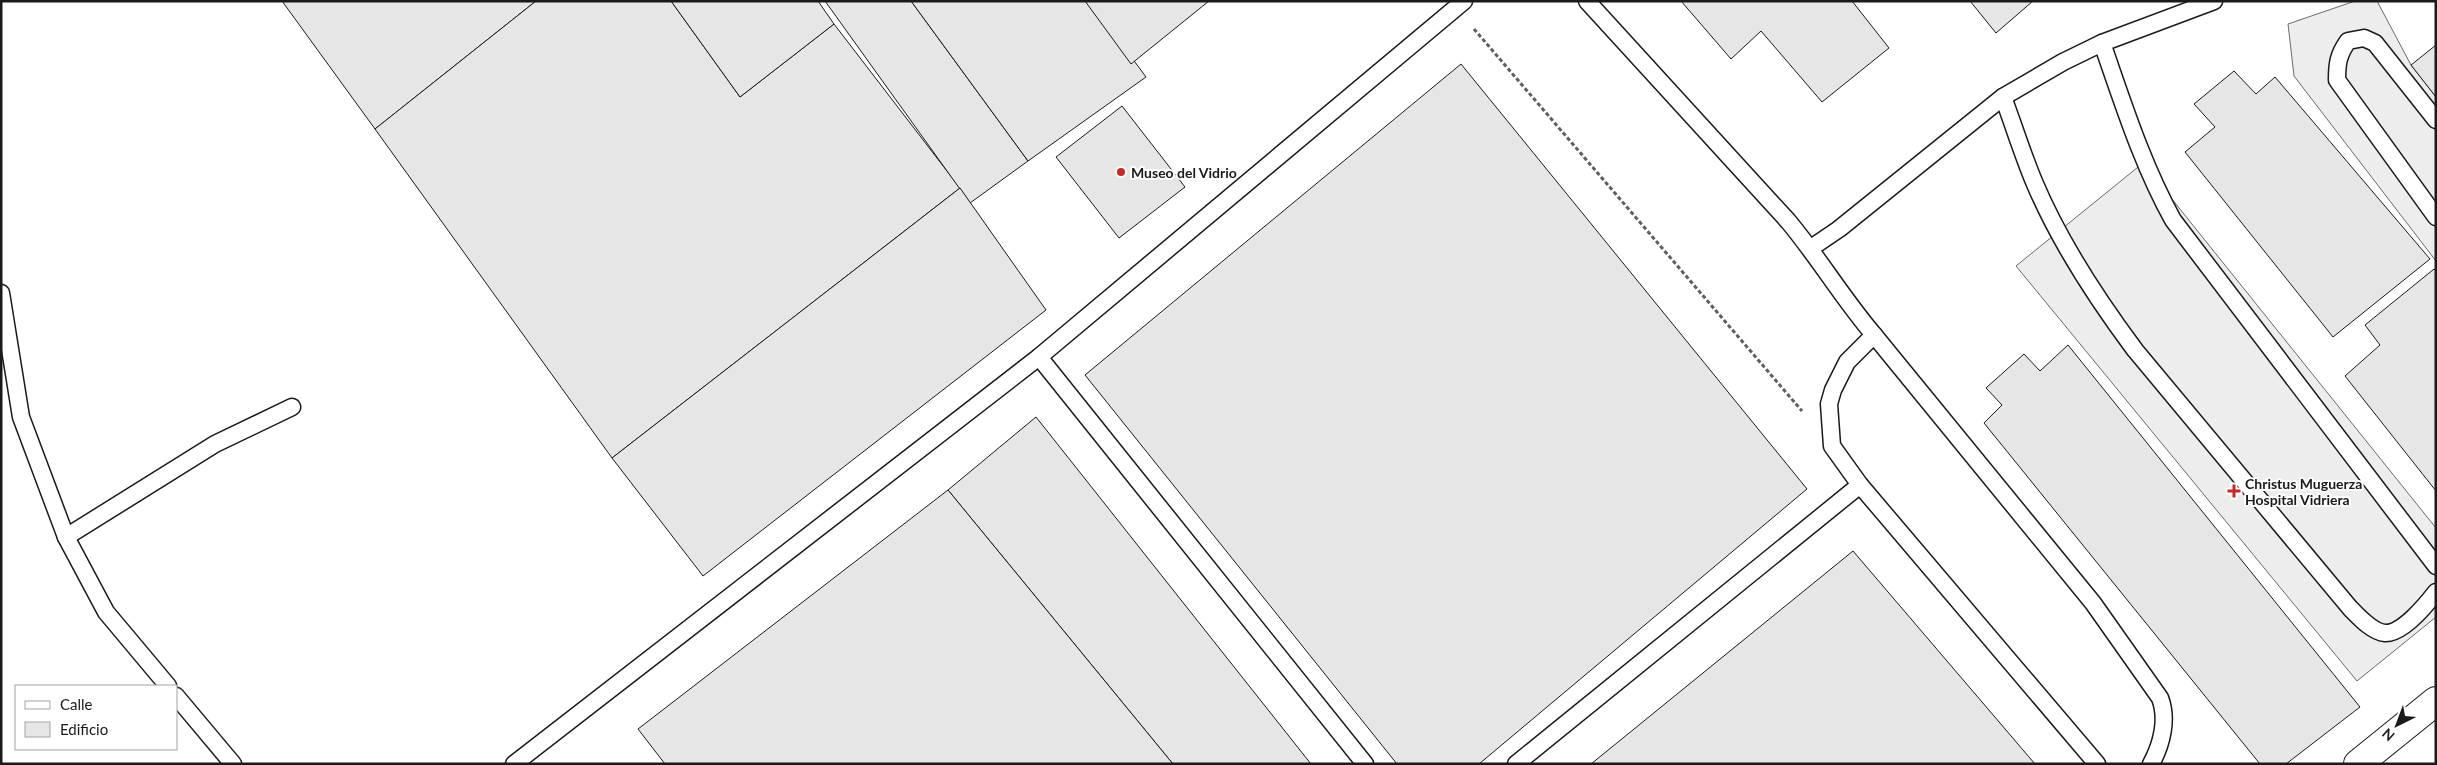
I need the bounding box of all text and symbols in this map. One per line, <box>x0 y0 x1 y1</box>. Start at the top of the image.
place label: Museo del Vidrio <box>1131 164 1237 181</box>
marker: Museo del Vidrio <box>1115 166 1127 178</box>
place label: Christus Muguerza Hospital Vidriera <box>2245 475 2362 508</box>
marker: Christus Muguerza Hospital Vidriera <box>2227 484 2241 498</box>
legend <box>15 685 178 750</box>
text: Calle <box>60 695 93 713</box>
north arrow <box>2372 700 2422 750</box>
text: Edificio <box>60 720 108 738</box>
text: N <box>2378 725 2398 745</box>

